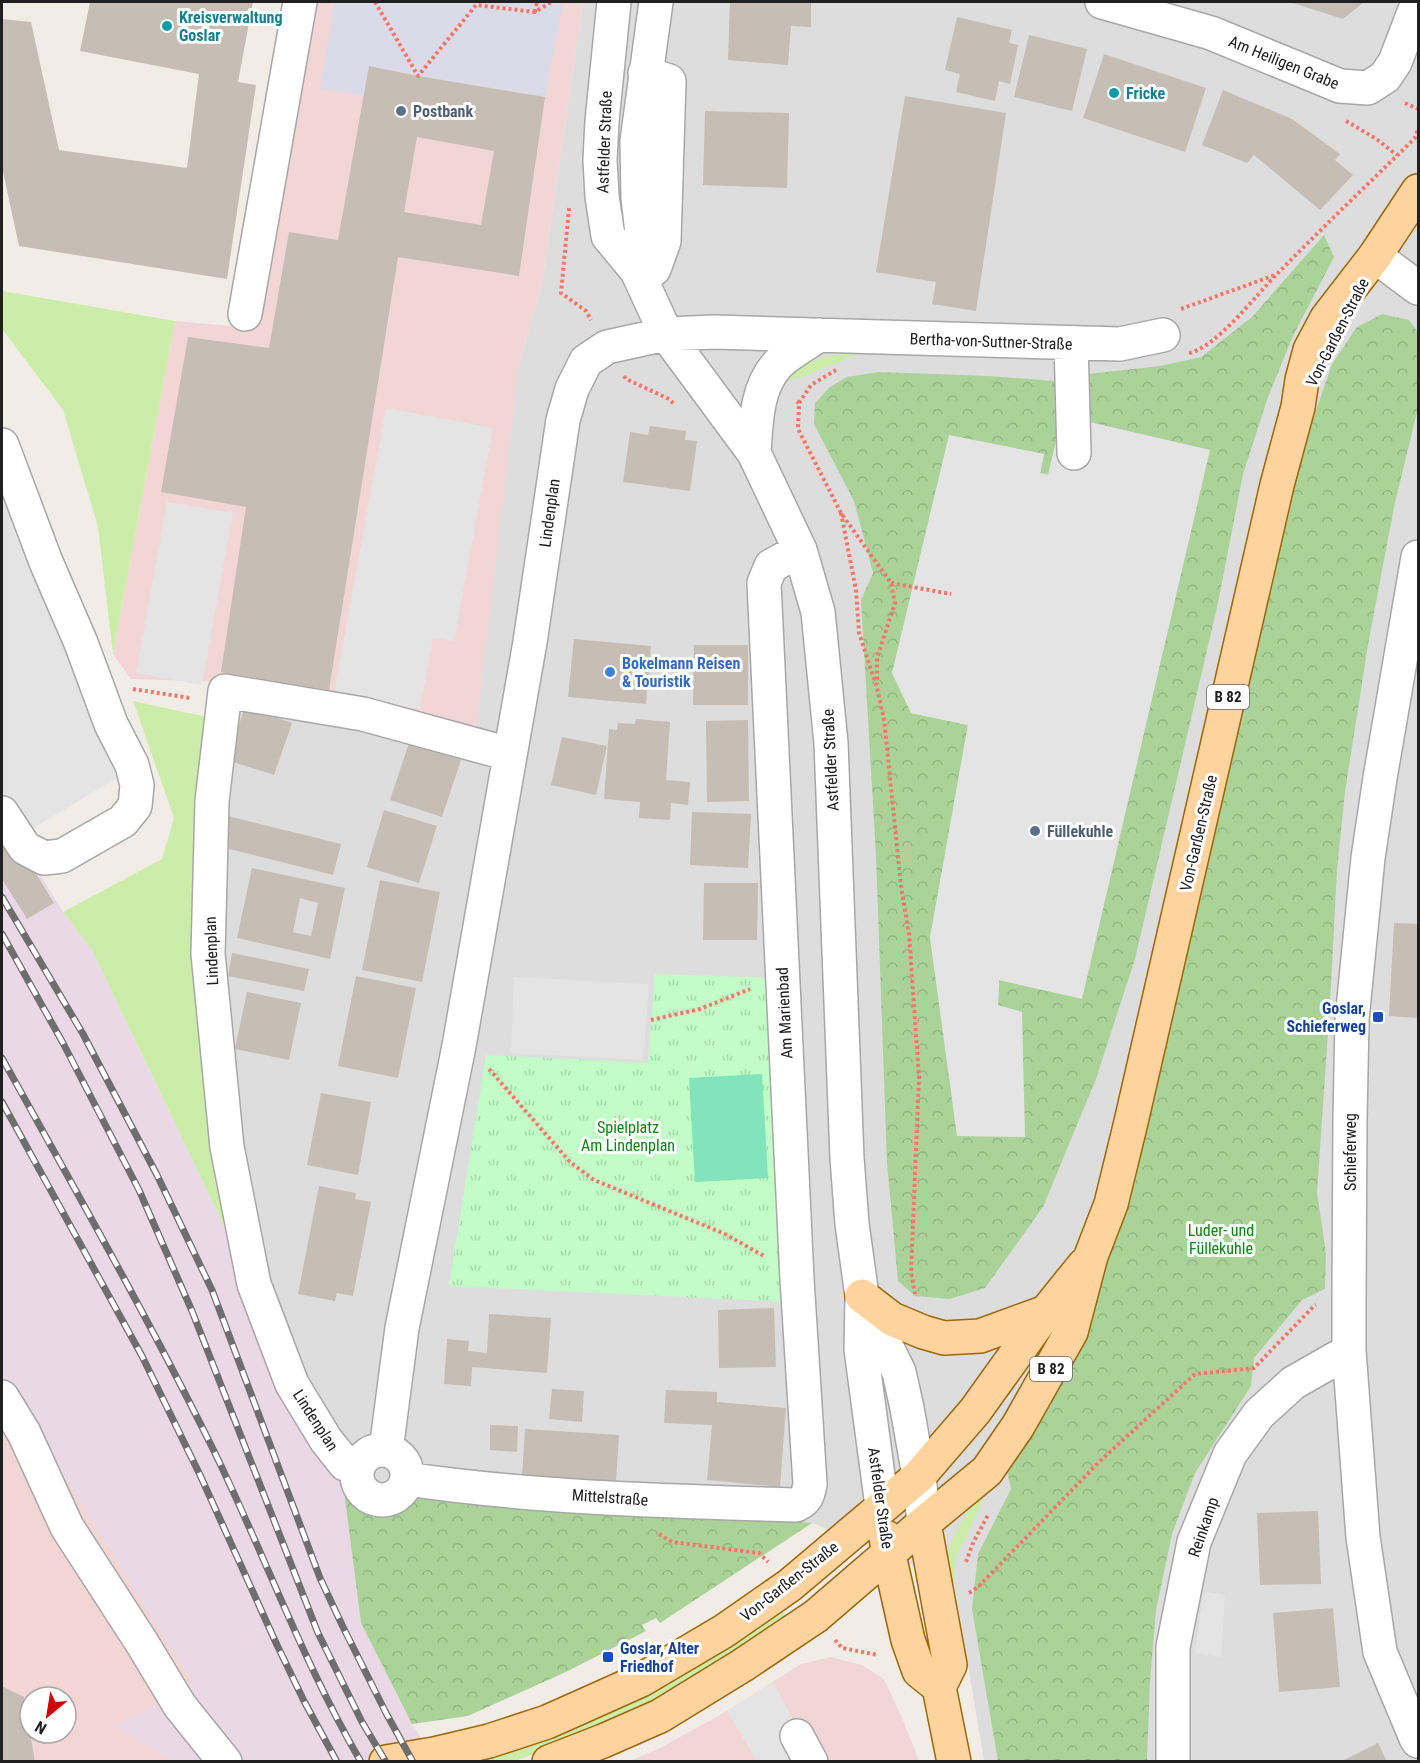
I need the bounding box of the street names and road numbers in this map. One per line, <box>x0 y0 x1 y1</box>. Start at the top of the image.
street label: Am Heiligen Grabe <box>1226 32 1342 93</box>
street label: Astfelder Straße <box>593 91 616 194</box>
street label: Von-Garßen-Straße <box>1302 275 1373 390</box>
street label: Bertha-von-Suttner-Straße <box>909 329 1073 354</box>
street label: Lindenplan <box>535 477 564 549</box>
road number: B 82 <box>1207 685 1249 709</box>
street label: Astfelder Straße <box>818 708 843 812</box>
street label: Von-Garßen-Straße <box>1176 773 1221 893</box>
street label: Lindenplan <box>201 916 222 986</box>
street label: Am Marienbad <box>773 967 796 1059</box>
street label: Schieferweg <box>1341 1113 1360 1191</box>
road number: B 82 <box>1030 1357 1072 1381</box>
street label: Lindenplan <box>289 1386 342 1454</box>
street label: Astfelder Straße <box>864 1446 897 1550</box>
street label: Mittelstraße <box>571 1485 649 1510</box>
street label: Reinkamp <box>1184 1495 1223 1560</box>
street label: Von-Garßen-Straße <box>737 1537 842 1626</box>

